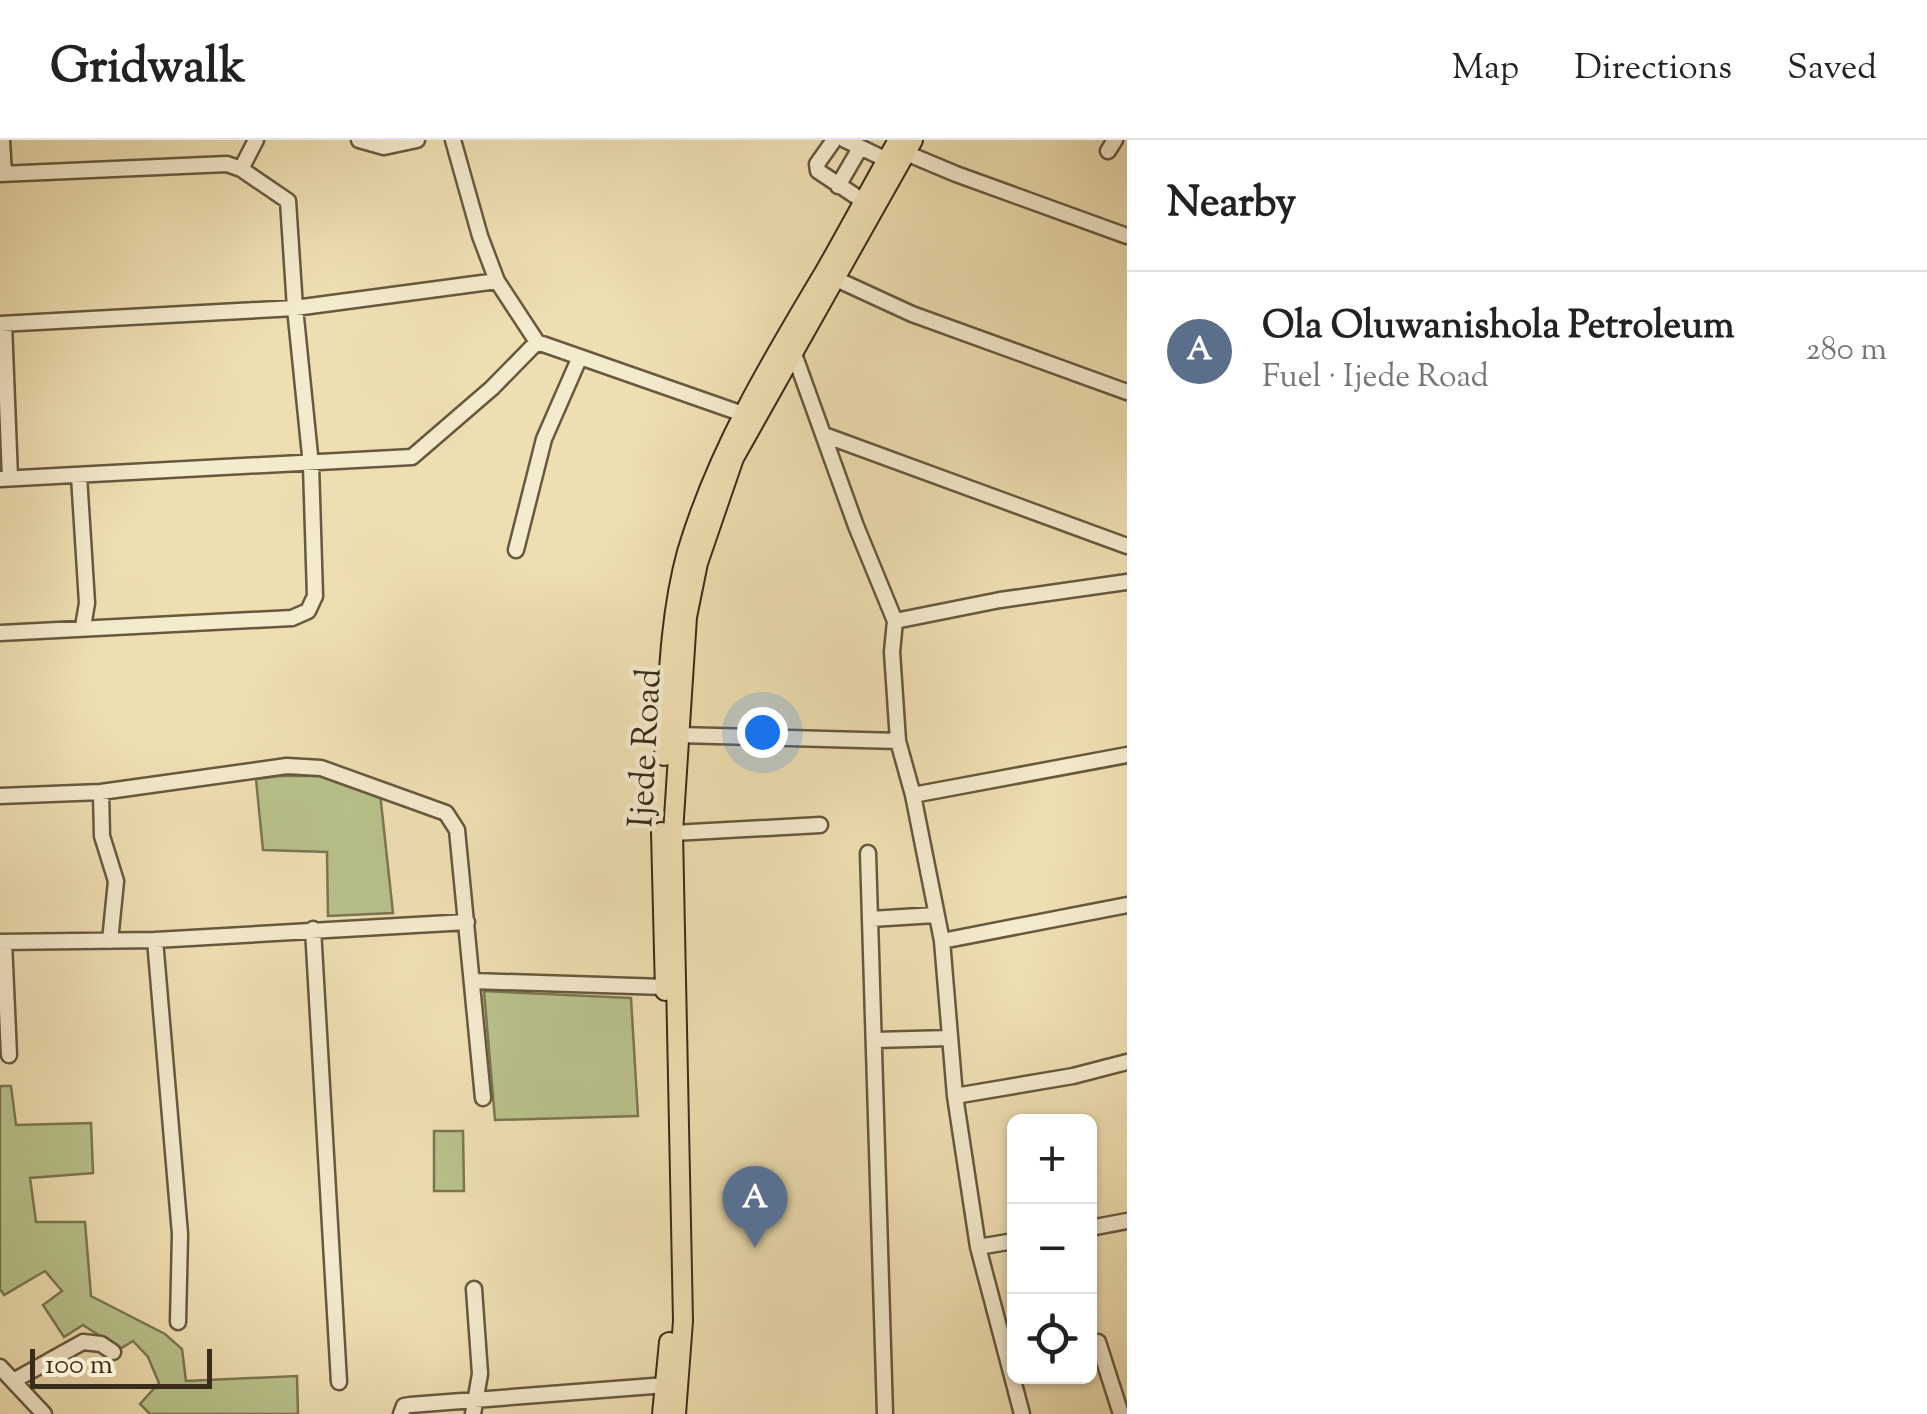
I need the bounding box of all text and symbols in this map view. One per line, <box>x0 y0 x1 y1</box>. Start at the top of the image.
text: Gridwalk <box>50 35 245 104</box>
text: Map <box>1452 44 1519 95</box>
text: Directions <box>1574 44 1732 95</box>
text: Saved <box>1787 44 1877 95</box>
text: Nearby <box>1167 175 1296 235</box>
text: Ola Oluwanishola Petroleum <box>1262 301 1734 355</box>
text: A <box>1187 328 1212 374</box>
text: 280 m <box>1806 328 1887 374</box>
text: Fuel · Ijede Road <box>1262 355 1489 401</box>
street label: Ijede Road <box>617 667 677 829</box>
your location <box>737 707 788 758</box>
map controls <box>1007 1114 1097 1384</box>
button: + <box>1007 1114 1097 1204</box>
pin: A <box>722 1166 788 1248</box>
button: − <box>1007 1204 1097 1294</box>
button: locate <box>1007 1294 1097 1384</box>
scale bar <box>30 1344 212 1388</box>
text: 100 m <box>45 1346 113 1386</box>

